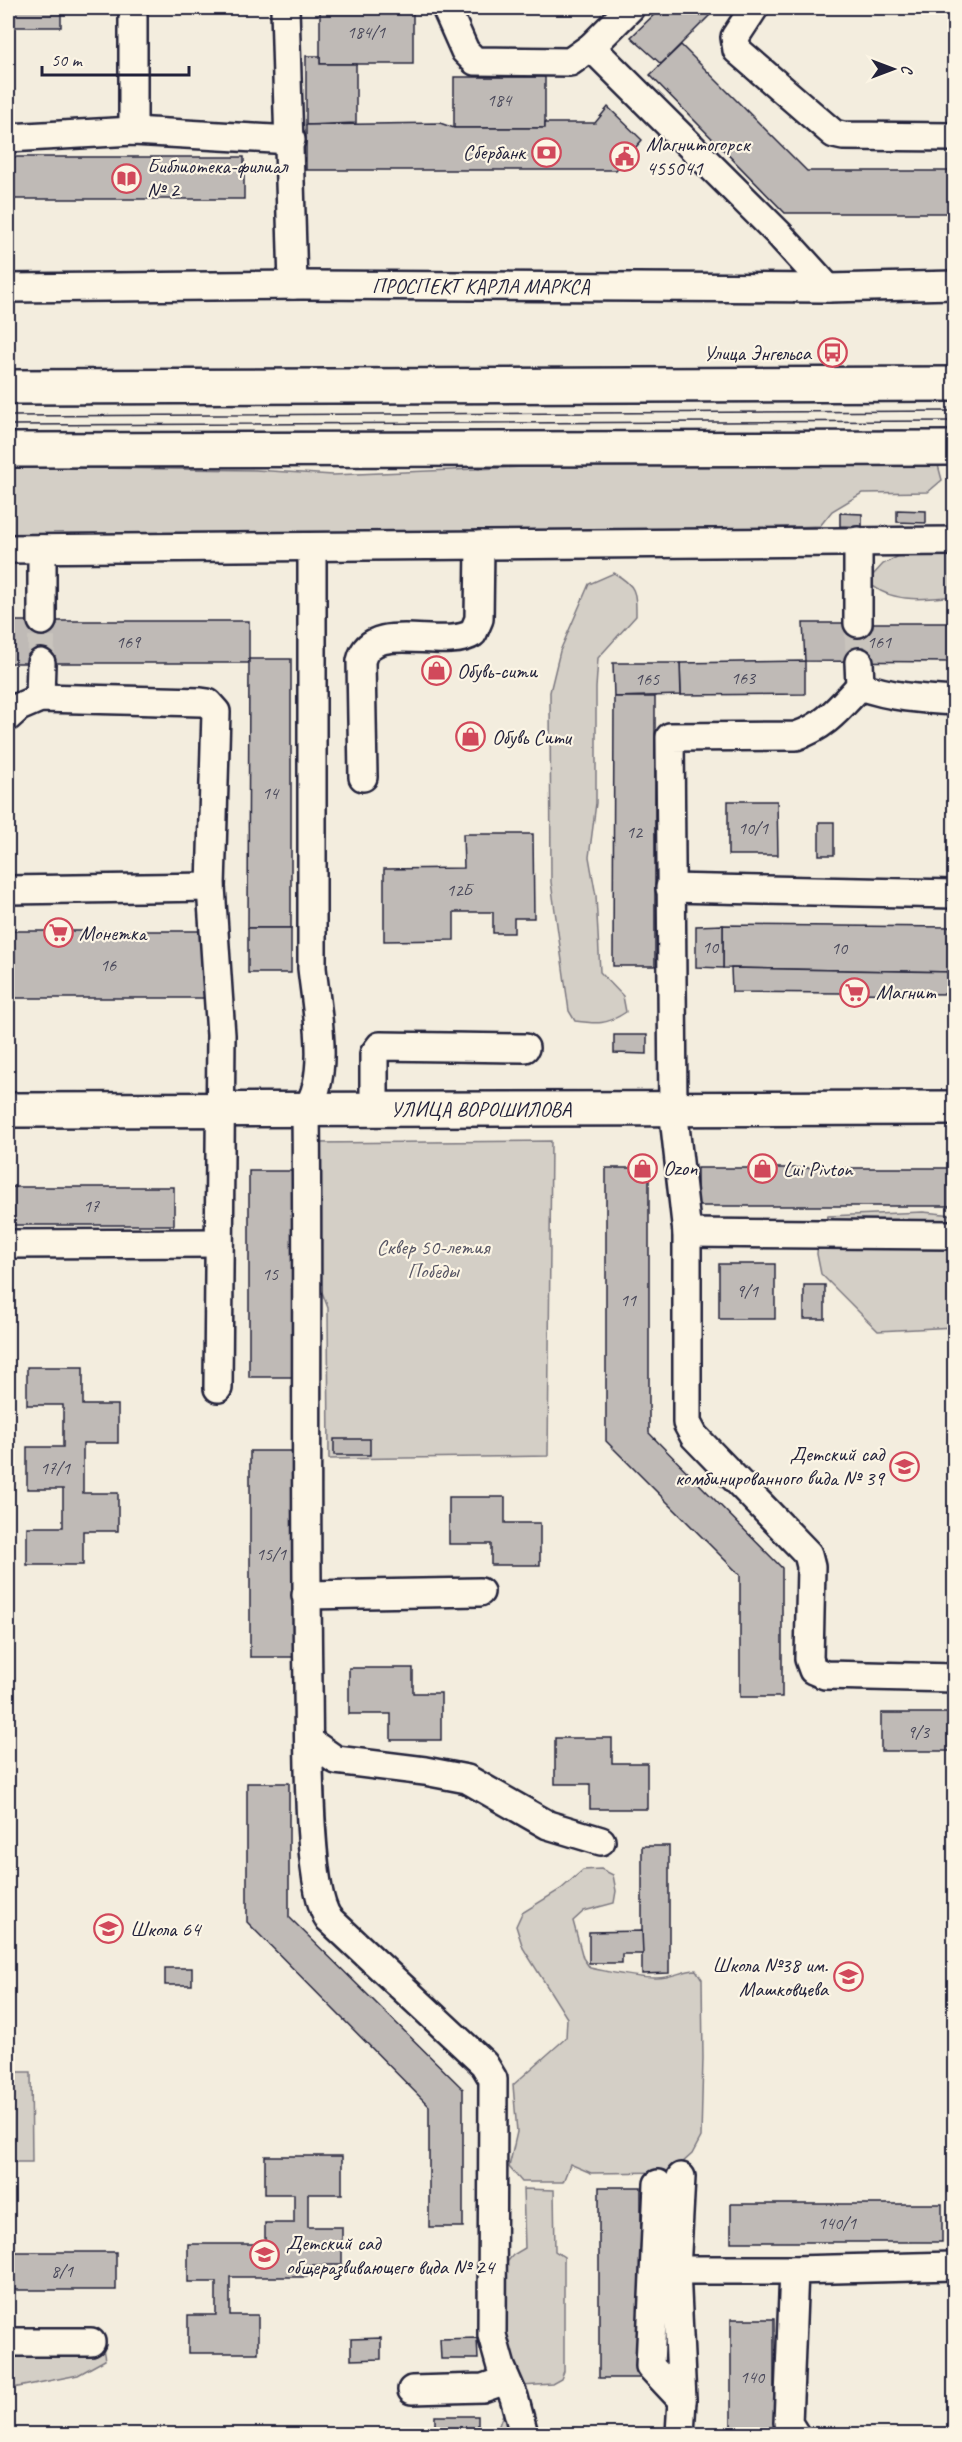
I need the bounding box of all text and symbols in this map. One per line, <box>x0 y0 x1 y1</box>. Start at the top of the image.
house number: 184/1 <box>347 21 386 43</box>
scale bar <box>42 39 189 77</box>
north arrow <box>863 39 923 99</box>
text: 50 m <box>51 49 84 71</box>
text: С <box>897 65 917 75</box>
house number: 184 <box>487 89 513 111</box>
place label: Магнитогорск 455041 <box>646 131 752 181</box>
bank icon: Сбербанк <box>530 136 562 168</box>
place label: Сбербанк <box>463 139 527 165</box>
public building icon: Магнитогорск 455041 <box>609 140 641 172</box>
place label: Библиотека-филиал № 2 <box>147 153 289 203</box>
library icon: Библиотека-филиал № 2 <box>110 162 142 194</box>
street label: ПРОСПЕКТ КАРЛА МАРКСА <box>372 273 590 299</box>
bus stop icon: Улица Энгельса <box>816 337 848 369</box>
place label: Улица Энгельса <box>703 340 813 366</box>
house number: 169 <box>116 631 142 653</box>
house number: 161 <box>867 631 892 653</box>
shop icon: Обувь-сити <box>420 655 452 687</box>
place label: Обувь-сити <box>457 658 539 684</box>
house number: 163 <box>731 667 757 689</box>
house number: 165 <box>635 668 660 690</box>
shop icon: Обувь Сити <box>455 721 487 753</box>
place label: Обувь Сити <box>492 724 573 750</box>
house number: 14 <box>262 782 280 804</box>
house number: 10/1 <box>738 817 769 839</box>
house number: 12 <box>626 821 644 843</box>
house number: 12Б <box>446 879 475 901</box>
supermarket icon: Монетка <box>42 917 74 949</box>
place label: Монетка <box>79 920 149 946</box>
house number: 10 <box>702 936 720 958</box>
house number: 10 <box>831 937 849 959</box>
house number: 16 <box>100 954 117 976</box>
supermarket icon: Магнит <box>839 976 871 1008</box>
place label: Магнит <box>876 979 937 1005</box>
street label: УЛИЦА ВОРОШИЛОВА <box>391 1096 572 1122</box>
shop icon: Ozon <box>626 1152 658 1184</box>
shop icon: Lui Pivton <box>746 1153 778 1185</box>
place label: Ozon <box>663 1155 698 1181</box>
place label: Lui Pivton <box>783 1156 854 1182</box>
house number: 17 <box>83 1195 100 1217</box>
park label: Сквер 50-летия Победы <box>376 1234 491 1284</box>
house number: 15 <box>262 1263 279 1285</box>
house number: 9/1 <box>736 1280 759 1302</box>
house number: 11 <box>620 1289 637 1311</box>
place label: Детский сад комбинированного вида № 39 <box>675 1441 886 1491</box>
school or university icon: Детский сад комбинированного вида № 39 <box>889 1450 921 1482</box>
house number: 17/1 <box>40 1457 71 1479</box>
house number: 15/1 <box>256 1543 287 1565</box>
house number: 9/3 <box>907 1721 931 1743</box>
school or university icon: Школа 64 <box>93 1913 125 1945</box>
place label: Школа 64 <box>130 1916 203 1942</box>
place label: Школа №38 им. Машковцева <box>712 1952 830 2002</box>
school or university icon: Школа №38 им. Машковцева <box>833 1961 865 1993</box>
house number: 140/1 <box>818 2212 857 2234</box>
place label: Детский сад общеразвивающего вида № 24 <box>286 2230 497 2281</box>
school or university icon: Детский сад общеразвивающего вида № 24 <box>249 2239 281 2271</box>
house number: 8/1 <box>51 2260 74 2282</box>
house number: 140 <box>740 2366 766 2388</box>

